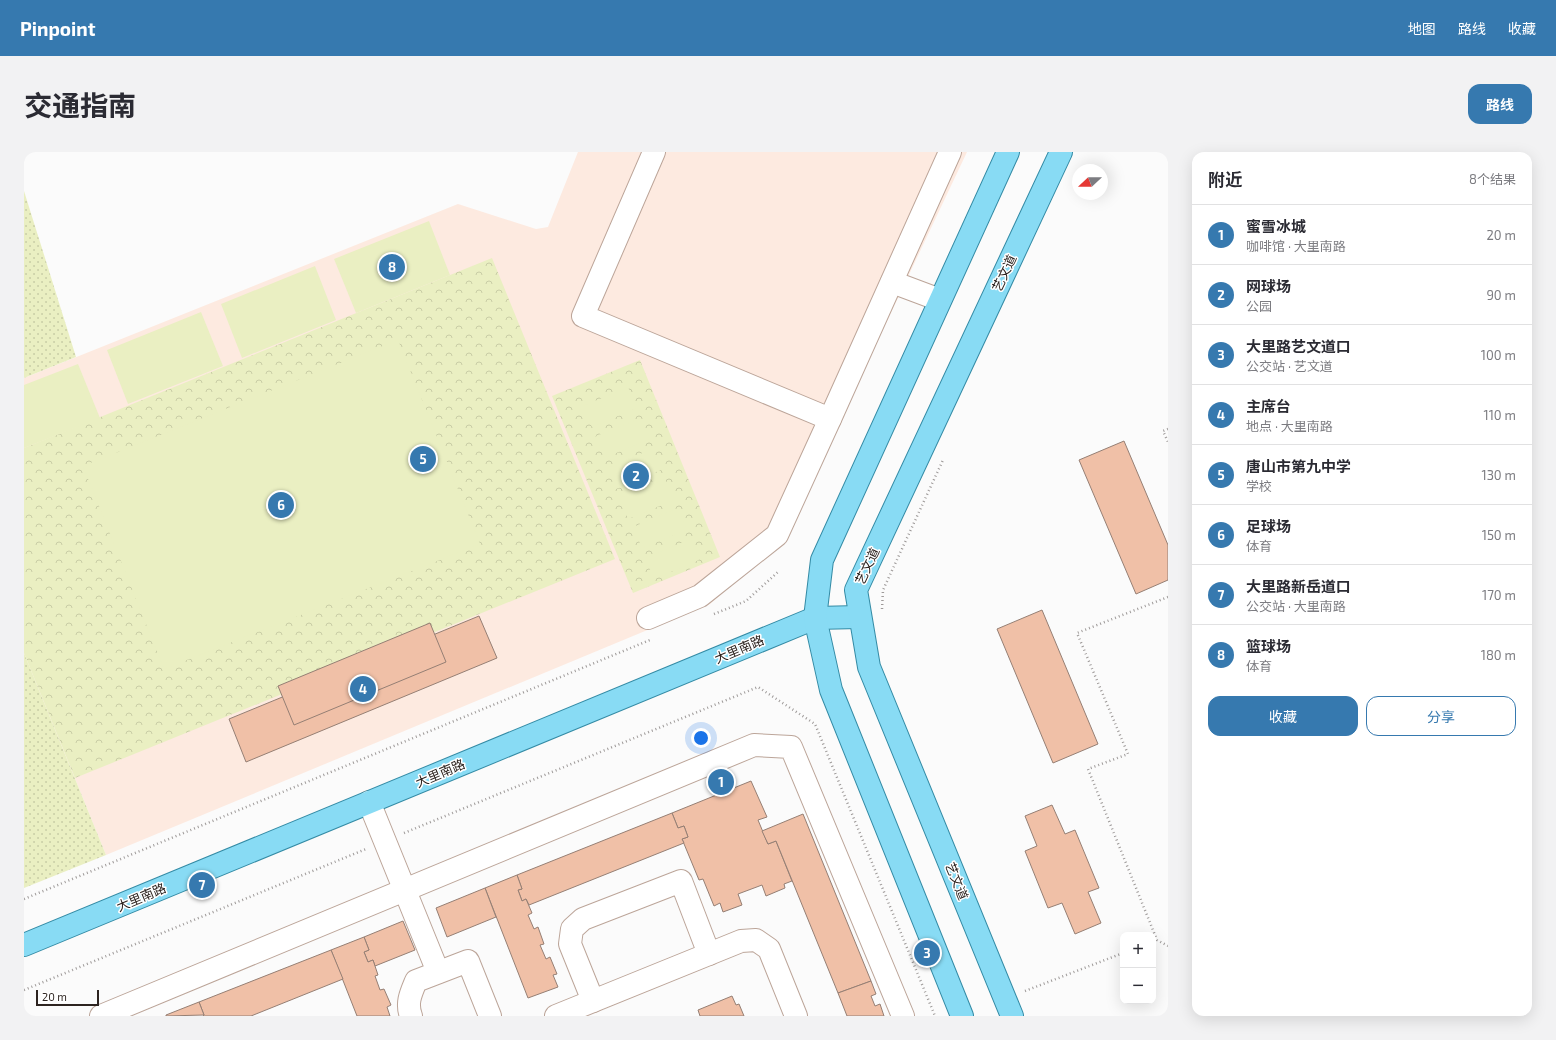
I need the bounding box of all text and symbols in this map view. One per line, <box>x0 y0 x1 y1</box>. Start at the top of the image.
text: Pinpoint <box>20 17 95 40</box>
text: 地图 <box>1408 20 1436 37</box>
text: 路线 <box>1458 20 1486 37</box>
text: 收藏 <box>1508 20 1536 37</box>
button: 路线 <box>1468 84 1532 124</box>
text: 交通指南 <box>24 88 136 122</box>
north arrow <box>1072 164 1108 200</box>
text: 附近 <box>1208 169 1242 189</box>
text: 8个结果 <box>1469 171 1516 187</box>
text: 蜜雪冰城 <box>1246 217 1306 235</box>
text: 1 <box>1218 227 1224 243</box>
text: 20 m <box>1487 227 1516 243</box>
text: 咖啡馆 · 大里南路 <box>1246 238 1346 254</box>
pin: 8 <box>379 252 405 282</box>
street label: 艺文道 <box>989 252 1019 294</box>
text: 网球场 <box>1246 277 1291 295</box>
text: 2 <box>1217 287 1225 303</box>
text: 90 m <box>1486 287 1516 303</box>
text: 公园 <box>1246 298 1272 314</box>
text: 大里路艺文道口 <box>1246 337 1351 355</box>
text: 3 <box>1217 347 1225 363</box>
text: 100 m <box>1481 347 1516 363</box>
text: 公交站 · 艺文道 <box>1246 358 1333 374</box>
text: 主席台 <box>1246 397 1291 415</box>
text: 4 <box>1217 407 1225 423</box>
text: 110 m <box>1484 407 1516 423</box>
text: 地点 · 大里南路 <box>1246 418 1333 434</box>
pin: 5 <box>410 444 436 474</box>
text: 唐山市第九中学 <box>1246 457 1351 475</box>
pin: 2 <box>623 461 649 491</box>
text: 5 <box>1217 467 1225 483</box>
text: 130 m <box>1481 467 1516 483</box>
text: 学校 <box>1246 478 1272 494</box>
pin: 6 <box>268 490 294 520</box>
text: 足球场 <box>1246 517 1291 535</box>
text: 6 <box>1217 527 1225 543</box>
text: 150 m <box>1482 527 1516 543</box>
text: 体育 <box>1246 538 1272 554</box>
street label: 艺文道 <box>852 545 882 587</box>
text: 大里路新岳道口 <box>1246 577 1351 595</box>
text: 7 <box>1218 587 1224 603</box>
text: 170 m <box>1482 587 1516 603</box>
text: 公交站 · 大里南路 <box>1246 598 1346 614</box>
street label: 大里南路 <box>712 631 766 667</box>
text: 篮球场 <box>1246 637 1291 655</box>
text: 8 <box>1217 647 1225 663</box>
text: 180 m <box>1481 647 1516 663</box>
text: 体育 <box>1246 658 1272 674</box>
pin: 4 <box>350 674 376 704</box>
button: 收藏 <box>1208 696 1358 736</box>
button: 分享 <box>1366 696 1516 736</box>
your location <box>691 728 711 748</box>
street label: 大里南路 <box>413 755 467 791</box>
pin: 1 <box>708 767 734 797</box>
street label: 艺文道 <box>942 860 972 902</box>
pin: 7 <box>189 870 215 900</box>
street label: 大里南路 <box>114 879 168 915</box>
map controls <box>1120 932 1156 1004</box>
button: + <box>1120 932 1156 968</box>
pin: 3 <box>914 938 940 968</box>
button: − <box>1120 968 1156 1004</box>
scale bar <box>36 988 99 1007</box>
text: 20 m <box>42 990 67 1003</box>

